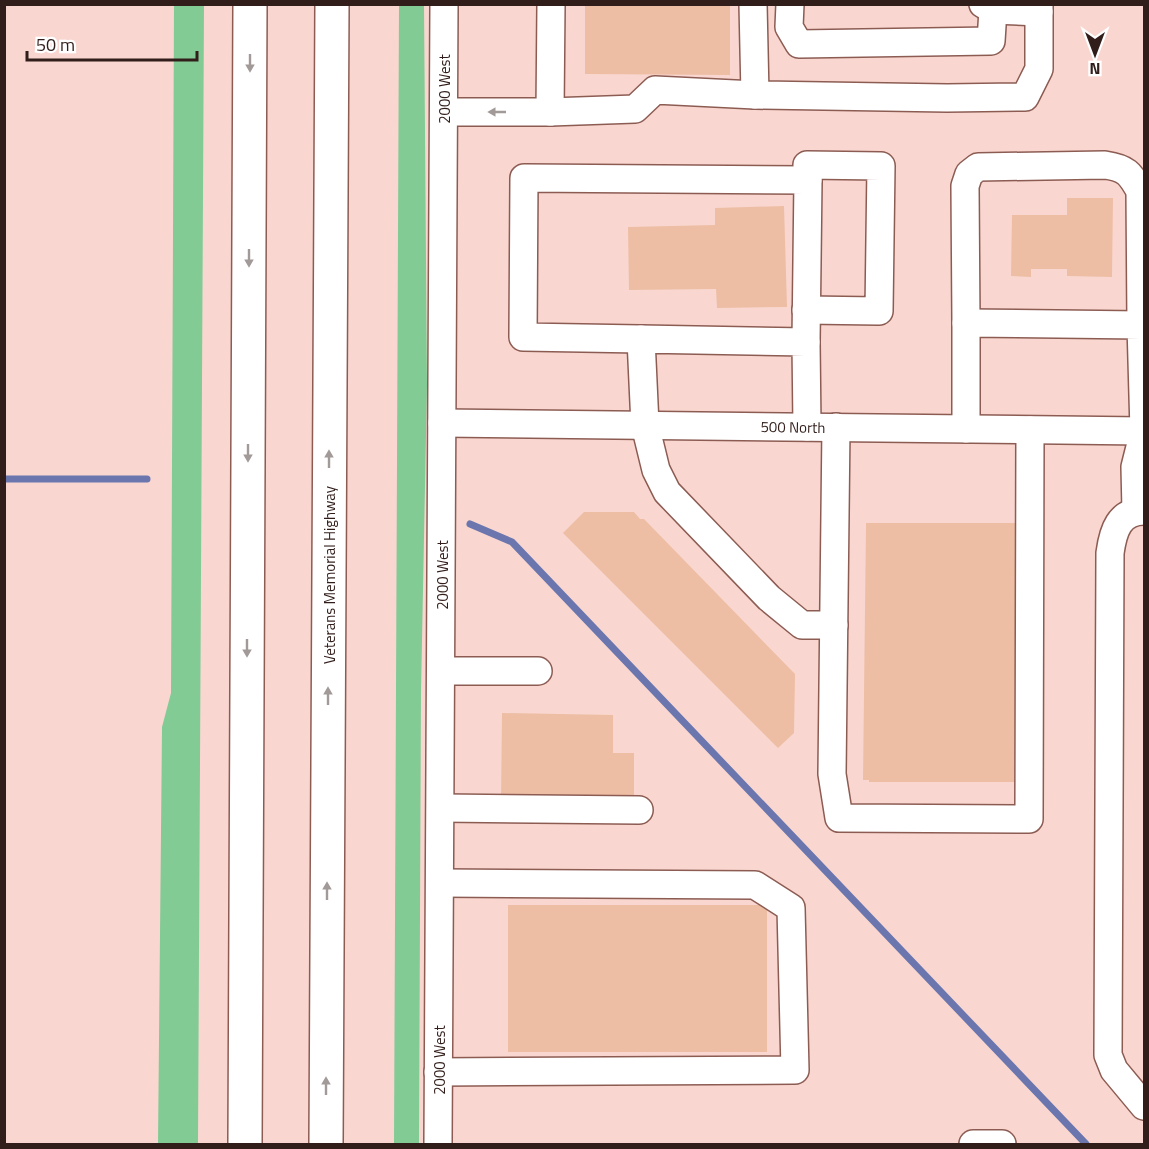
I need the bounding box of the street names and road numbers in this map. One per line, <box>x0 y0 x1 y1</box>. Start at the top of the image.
street label: 2000 West <box>433 53 456 124</box>
street label: 500 North <box>760 415 826 439</box>
street label: Veterans Memorial Highway <box>318 486 341 664</box>
street label: 2000 West <box>431 539 454 610</box>
street label: 2000 West <box>428 1024 451 1095</box>

